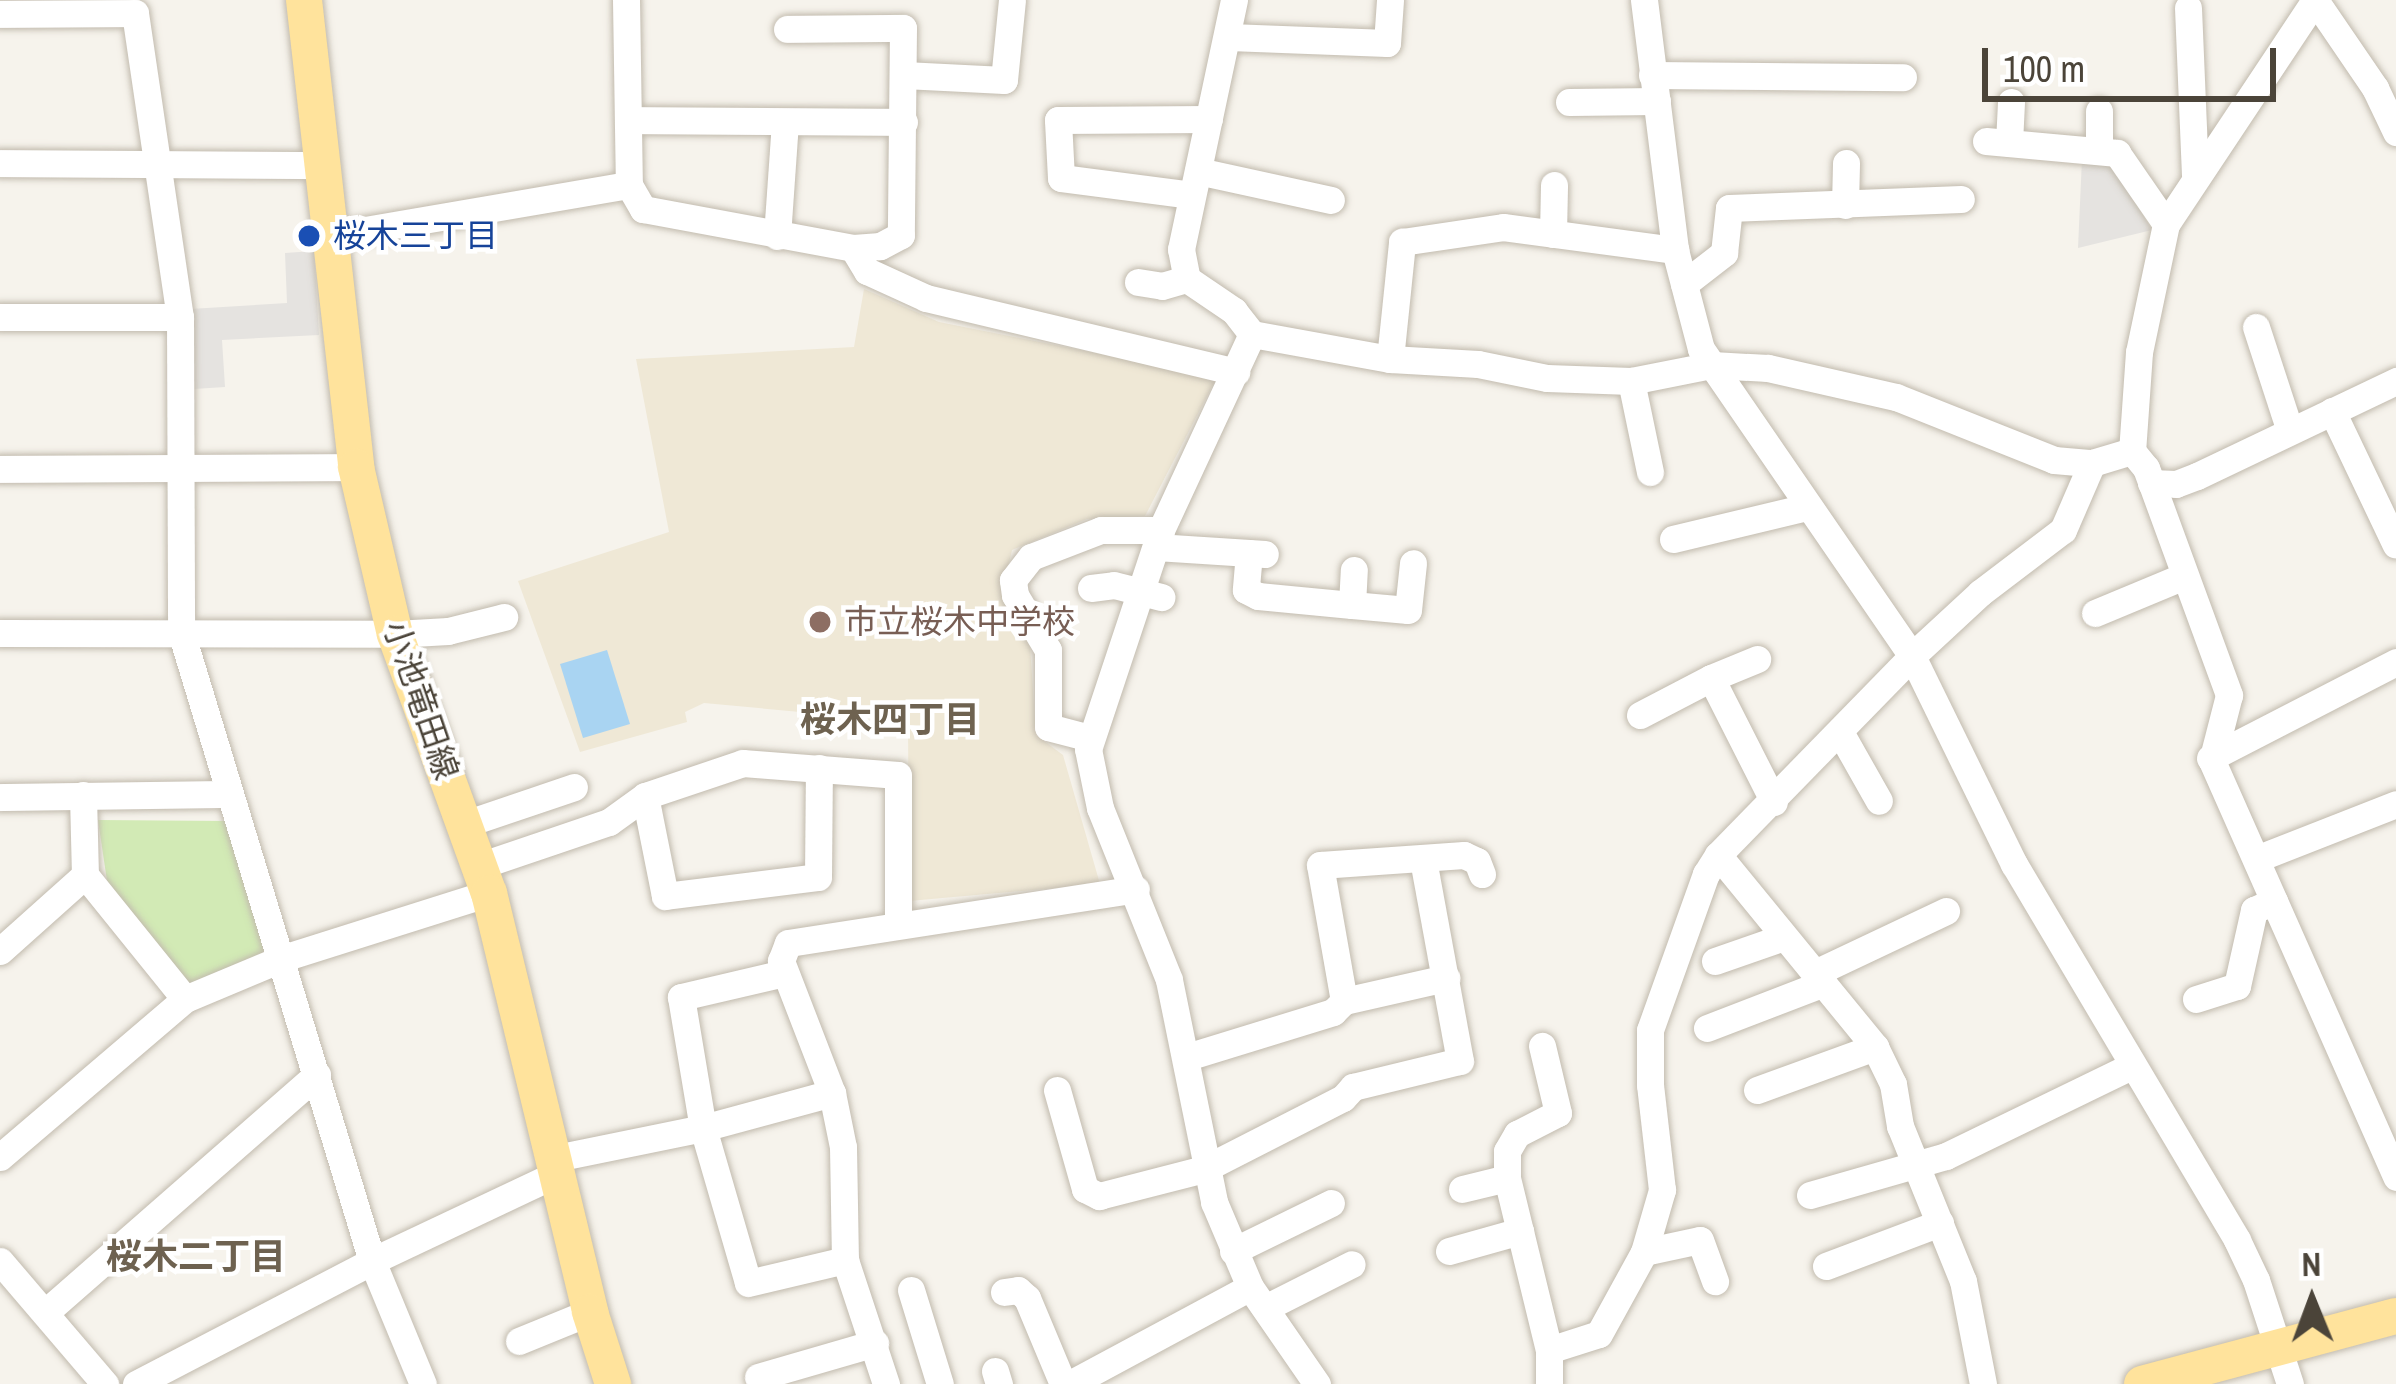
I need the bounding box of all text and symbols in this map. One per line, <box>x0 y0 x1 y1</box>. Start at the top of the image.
scale bar <box>1988 24 2282 98</box>
text: 100 m <box>2003 45 2085 93</box>
place label: 桜木三丁目 <box>333 216 498 256</box>
marker: 桜木三丁目 <box>296 223 322 249</box>
place label: 市立桜木中学校 <box>844 602 1075 642</box>
marker: 市立桜木中学校 <box>807 609 833 635</box>
street label: 小池竜田線 <box>375 616 467 784</box>
district label: 桜木四丁目 <box>800 698 980 742</box>
district label: 桜木二丁目 <box>106 1235 286 1279</box>
north arrow <box>2252 1240 2372 1360</box>
text: N <box>2301 1242 2322 1286</box>

